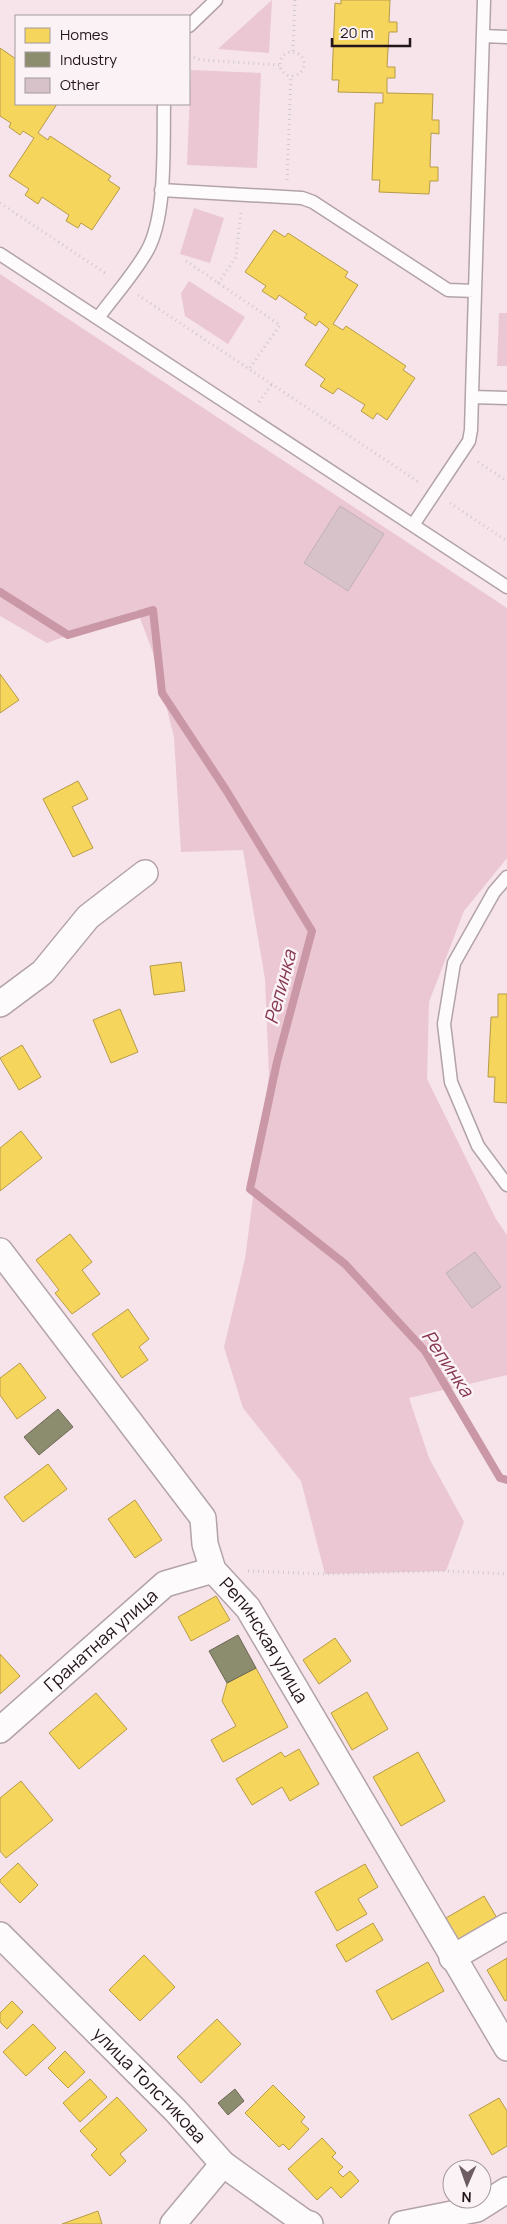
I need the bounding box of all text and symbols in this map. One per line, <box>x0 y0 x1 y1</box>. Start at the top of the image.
legend <box>15 15 190 105</box>
scale bar <box>332 15 410 47</box>
text: 20 m <box>340 22 373 43</box>
text: Homes <box>60 24 109 45</box>
text: Industry <box>60 49 117 70</box>
text: Other <box>60 74 101 95</box>
water label: Репинка <box>258 946 303 1027</box>
water label: Репинка <box>416 1324 481 1403</box>
street label: Репинская улица <box>215 1572 314 1707</box>
street label: Гранатная улица <box>39 1583 162 1697</box>
street label: улица Толстикова <box>88 2022 212 2148</box>
north arrow <box>442 2159 492 2209</box>
text: N <box>461 2188 472 2207</box>

